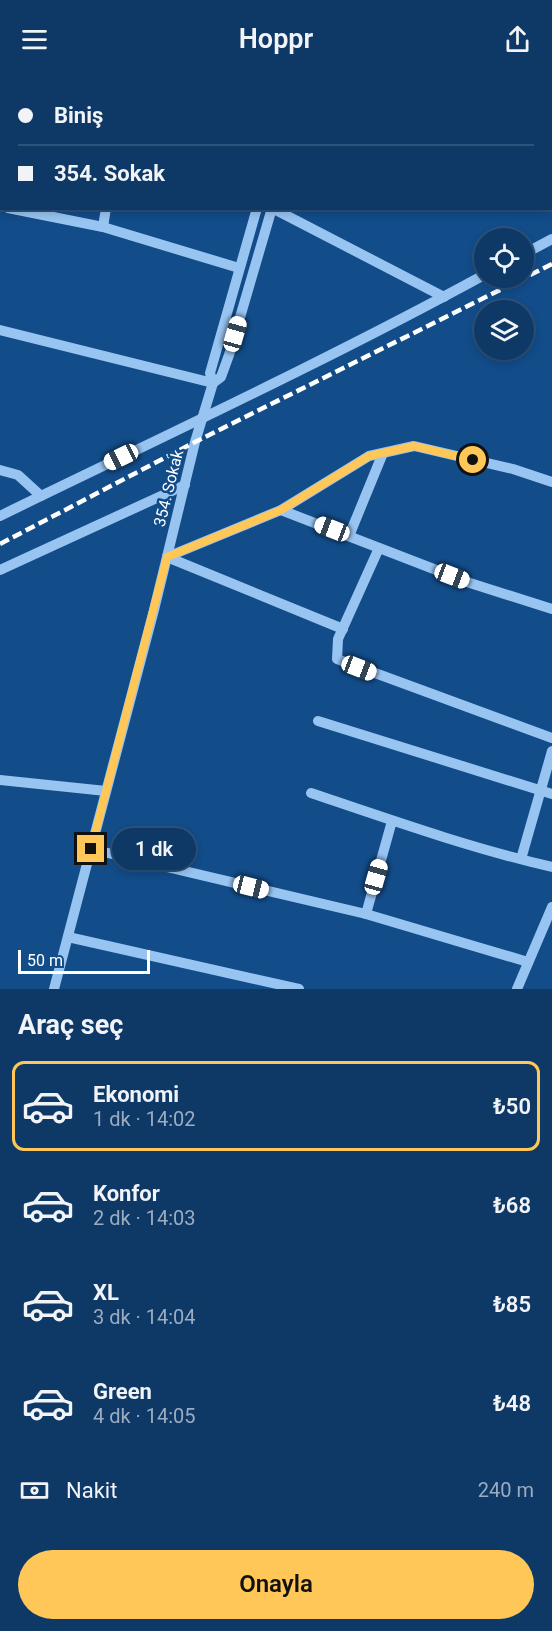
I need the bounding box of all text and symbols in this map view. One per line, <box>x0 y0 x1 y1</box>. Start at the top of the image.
icon: menu <box>18 23 51 56</box>
text: Hoppr <box>239 23 313 55</box>
icon: share <box>501 23 534 56</box>
text: Biniş <box>54 103 103 128</box>
text: 354. Sokak <box>54 161 165 186</box>
map controls <box>474 228 534 360</box>
button: locate <box>474 228 534 288</box>
button: layers <box>474 300 534 360</box>
car <box>221 314 249 354</box>
car <box>101 441 141 473</box>
route start <box>459 446 486 473</box>
street label: 354. Sokak <box>150 447 187 529</box>
car <box>312 514 352 544</box>
car <box>432 561 472 591</box>
car <box>339 653 379 683</box>
callout: 1 dk <box>112 828 196 870</box>
route end <box>77 835 104 862</box>
text: 1 dk <box>135 837 173 861</box>
car <box>362 857 390 897</box>
car <box>231 874 271 900</box>
scale bar <box>18 947 150 974</box>
text: 50 m <box>27 951 63 970</box>
text: Araç seç <box>18 1009 123 1041</box>
icon: car <box>21 1079 75 1133</box>
text: Ekonomi <box>93 1082 179 1107</box>
text: ₺50 <box>493 1094 531 1119</box>
text: 1 dk · 14:02 <box>93 1107 196 1131</box>
icon: car <box>21 1178 75 1232</box>
text: Konfor <box>93 1181 160 1206</box>
text: ₺68 <box>493 1193 531 1218</box>
text: 2 dk · 14:03 <box>93 1206 196 1230</box>
icon: car <box>21 1277 75 1331</box>
text: XL <box>93 1280 119 1305</box>
text: ₺85 <box>493 1292 531 1317</box>
text: 3 dk · 14:04 <box>93 1305 196 1329</box>
icon: car <box>21 1376 75 1430</box>
text: Green <box>93 1379 152 1404</box>
text: ₺48 <box>493 1391 531 1416</box>
text: 4 dk · 14:05 <box>93 1404 196 1428</box>
icon: cash <box>18 1474 51 1507</box>
text: Nakit <box>66 1478 117 1503</box>
text: 240 m <box>478 1478 534 1502</box>
button: Onayla <box>18 1550 534 1619</box>

